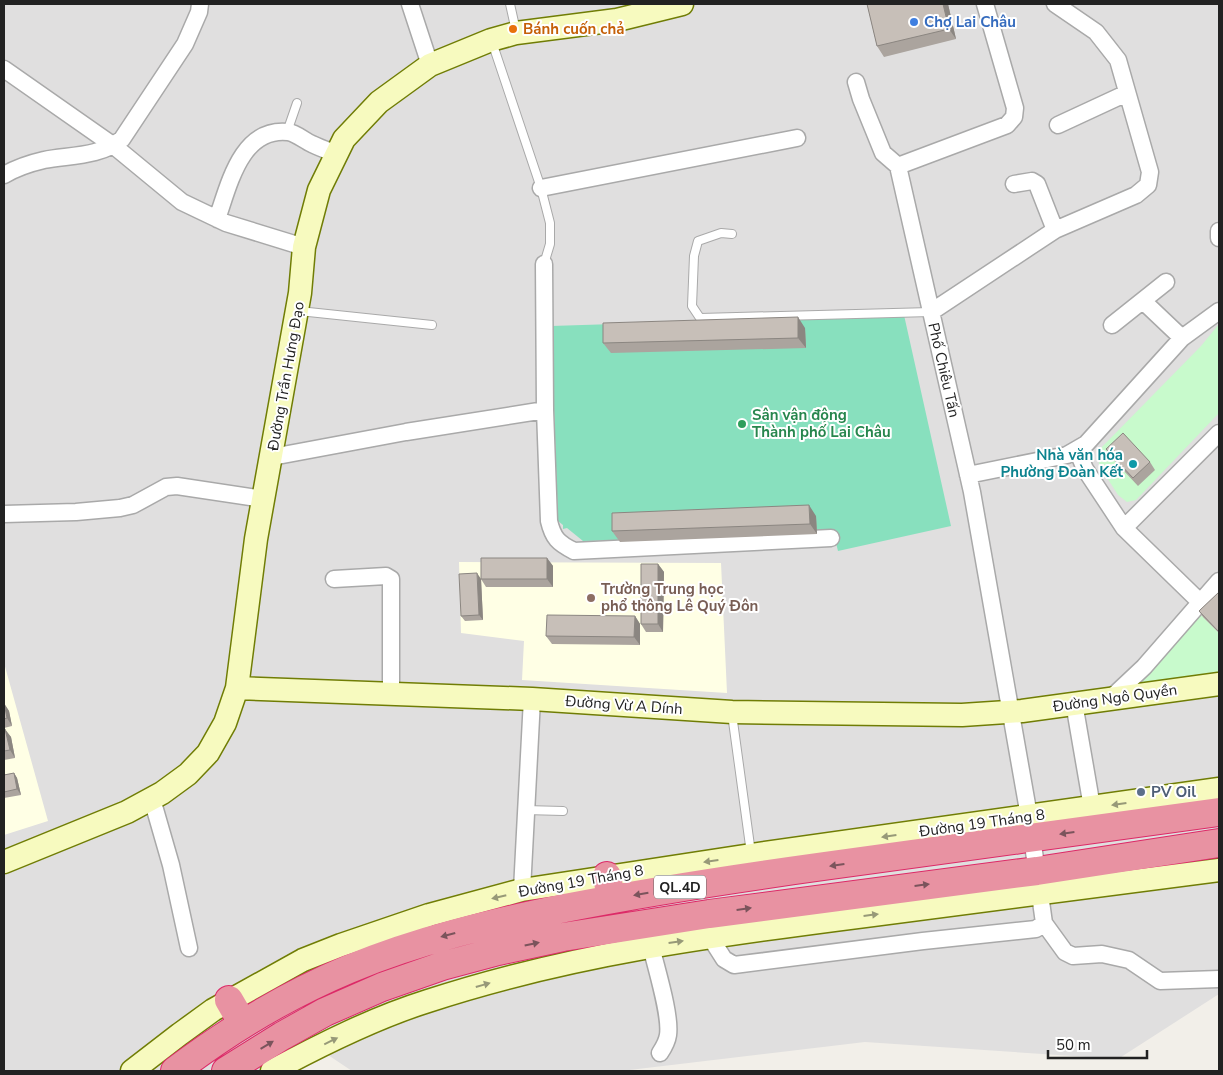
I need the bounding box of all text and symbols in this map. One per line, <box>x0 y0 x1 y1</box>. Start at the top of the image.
place label: Chợ Lai Châu <box>924 12 1016 32</box>
marker: Chợ Lai Châu <box>908 16 920 28</box>
place label: Bánh cuốn chả <box>523 19 624 39</box>
marker: Bánh cuốn chả <box>507 23 519 35</box>
street label: Đường Trần Hưng Đạo <box>263 300 309 453</box>
street label: Phố Chiêu Tấn <box>923 321 965 419</box>
place label: Sân vận động Thành phố Lai Châu <box>752 405 891 442</box>
marker: Sân vận động Thành phố Lai Châu <box>736 418 748 430</box>
place label: Nhà văn hóa Phường Đoàn Kết <box>1001 445 1123 482</box>
marker: Nhà văn hóa Phường Đoàn Kết <box>1127 458 1139 470</box>
place label: Trường Trung học phổ thông Lê Quý Đôn <box>601 579 758 616</box>
marker: Trường Trung học phổ thông Lê Quý Đôn <box>585 592 597 604</box>
street label: Đường Ngô Quyền <box>1051 679 1178 717</box>
street label: Đường Vừ A Dính <box>564 691 683 719</box>
place label: PV Oil <box>1151 782 1196 802</box>
marker: PV Oil <box>1135 786 1147 798</box>
one-way arrow <box>1111 800 1127 808</box>
street label: Đường 19 Tháng 8 <box>917 804 1046 842</box>
one-way arrow <box>1059 829 1075 837</box>
one-way arrow <box>880 832 896 840</box>
one-way arrow <box>702 857 718 865</box>
street label: Đường 19 Tháng 8 <box>516 860 645 902</box>
one-way arrow <box>828 861 844 869</box>
road number: QL.4D <box>654 876 706 899</box>
one-way arrow <box>915 881 931 889</box>
one-way arrow <box>633 890 649 898</box>
one-way arrow <box>491 893 506 901</box>
one-way arrow <box>736 905 752 913</box>
one-way arrow <box>864 911 880 919</box>
one-way arrow <box>441 932 456 940</box>
one-way arrow <box>668 938 684 946</box>
one-way arrow <box>524 940 539 948</box>
one-way arrow <box>476 980 491 988</box>
scale bar <box>1048 1028 1147 1060</box>
text: 50 m <box>1056 1035 1091 1055</box>
one-way arrow <box>324 1037 338 1045</box>
one-way arrow <box>261 1041 274 1050</box>

